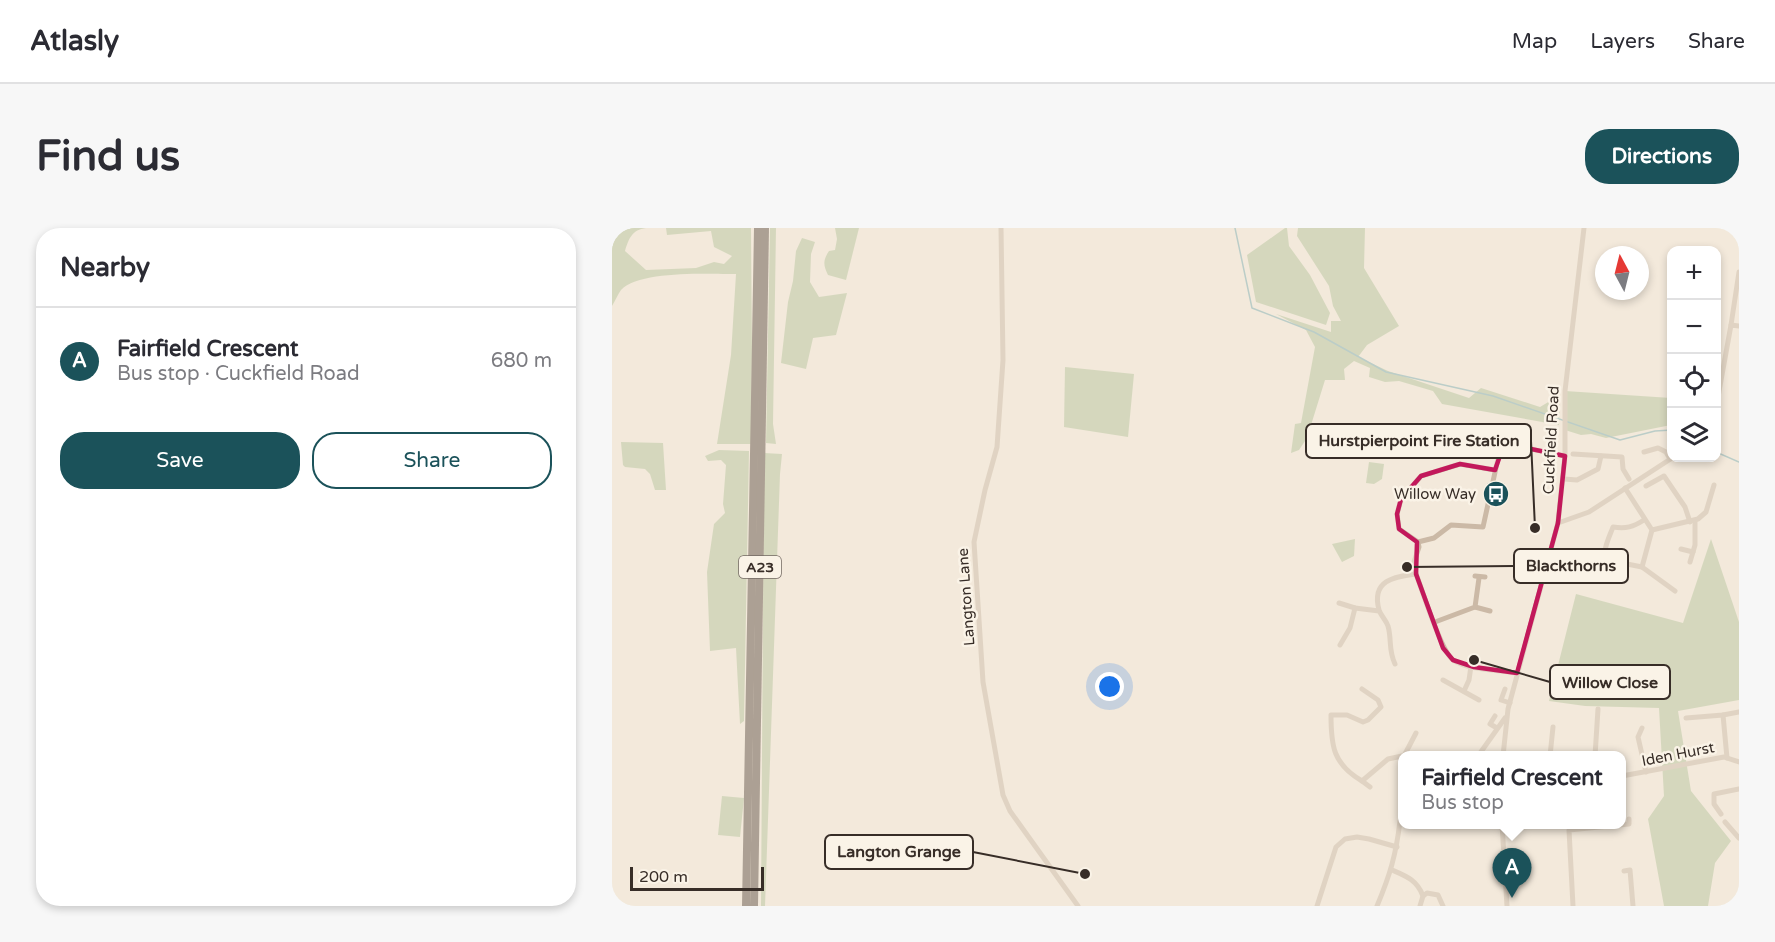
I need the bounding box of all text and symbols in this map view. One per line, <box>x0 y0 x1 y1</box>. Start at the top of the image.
text: Atlasly <box>30 24 119 58</box>
text: Map <box>1512 29 1557 54</box>
text: Layers <box>1590 29 1655 54</box>
text: Share <box>1688 29 1745 54</box>
button: Directions <box>1585 129 1739 184</box>
text: Find us <box>36 131 180 182</box>
north arrow <box>1595 246 1649 300</box>
map controls <box>1667 246 1721 462</box>
button: + <box>1667 246 1721 300</box>
text: Nearby <box>60 252 150 283</box>
button: − <box>1667 300 1721 354</box>
text: Fairfield Crescent <box>117 336 298 362</box>
text: A <box>72 349 87 373</box>
text: 680 m <box>491 349 552 373</box>
button: locate <box>1667 354 1721 408</box>
text: Bus stop · Cuckfield Road <box>117 362 360 386</box>
street label: Cuckfield Road <box>1539 385 1563 495</box>
button: layers <box>1667 408 1721 462</box>
callout: Hurstpierpoint Fire Station <box>1306 424 1531 458</box>
text: Hurstpierpoint Fire Station <box>1319 431 1520 451</box>
button: Save <box>60 432 300 489</box>
button: Share <box>312 432 552 489</box>
bus stop icon: Willow Way <box>1481 479 1511 509</box>
place label: Willow Way <box>1394 485 1476 503</box>
street label: Langton Lane <box>954 547 978 647</box>
callout: Blackthorns <box>1514 549 1628 583</box>
road number: A23 <box>739 556 781 578</box>
text: Blackthorns <box>1526 556 1616 576</box>
callout: Willow Close <box>1550 665 1670 699</box>
your location <box>1095 672 1124 701</box>
text: Willow Close <box>1562 673 1658 693</box>
street label: Iden Hurst <box>1640 738 1716 770</box>
popup <box>1398 751 1626 829</box>
text: Fairfield Crescent <box>1421 765 1603 791</box>
text: Bus stop <box>1421 791 1504 815</box>
callout: Langton Grange <box>825 835 973 869</box>
text: Langton Grange <box>837 842 961 862</box>
pin: A <box>1492 848 1532 898</box>
scale bar <box>630 864 764 892</box>
text: 200 m <box>639 867 688 887</box>

